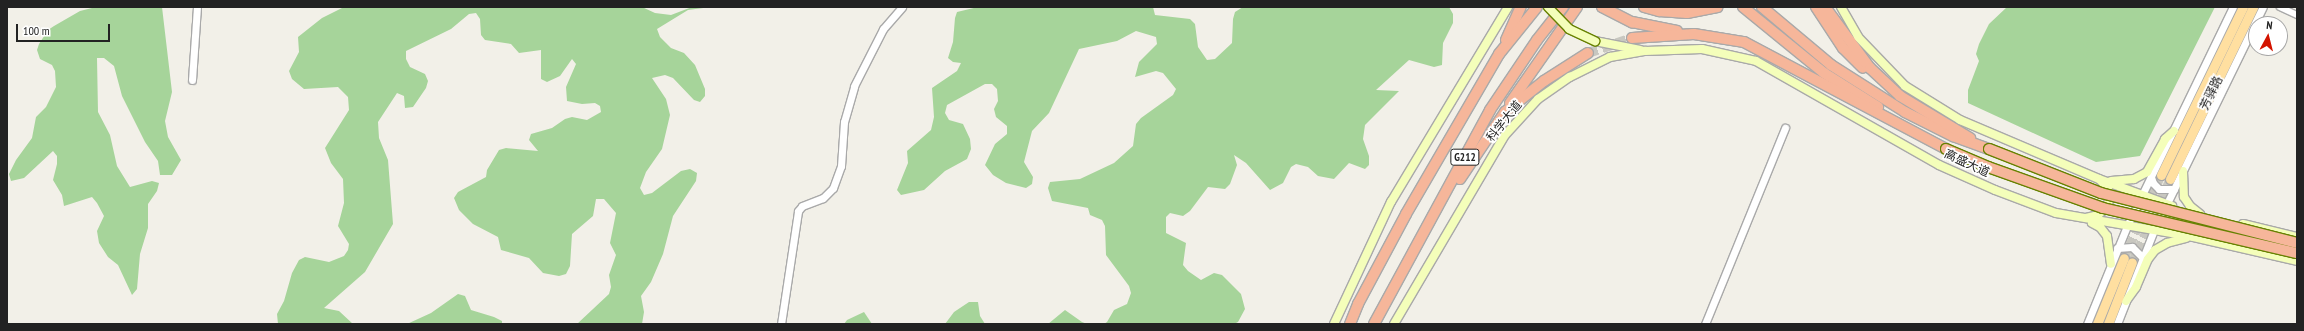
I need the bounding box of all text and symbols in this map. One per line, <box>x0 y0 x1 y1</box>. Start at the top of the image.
scale bar <box>18 16 112 42</box>
north arrow <box>2248 16 2288 56</box>
text: N <box>2266 18 2273 32</box>
text: 100 m <box>23 23 50 38</box>
street label: 芳驿路 <box>2197 74 2225 112</box>
street label: 科学大道 <box>1483 98 1525 144</box>
street label: 高盛大道 <box>1942 146 1992 180</box>
road number: G212 <box>1450 148 1480 166</box>

